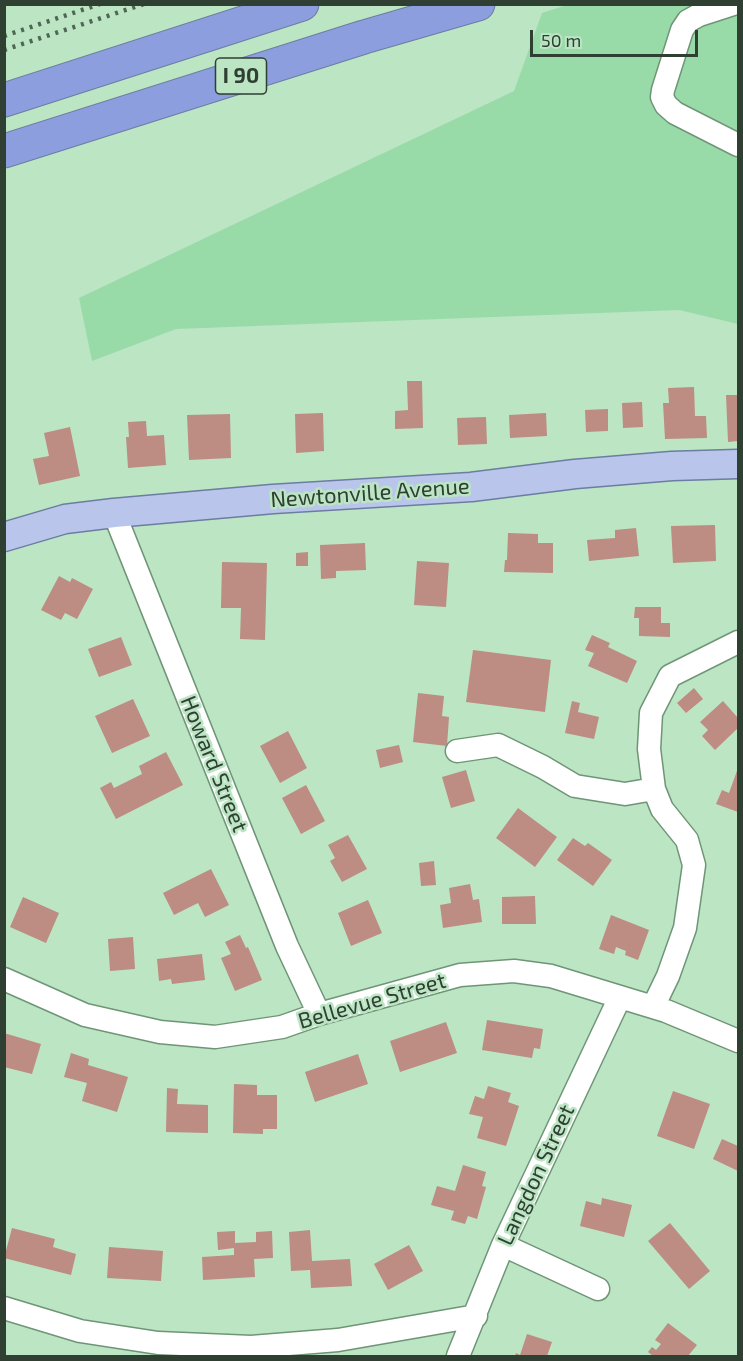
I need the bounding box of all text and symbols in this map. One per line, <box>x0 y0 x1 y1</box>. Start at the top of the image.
scale bar <box>533 18 701 56</box>
text: 50 m <box>541 29 581 51</box>
road number: I 90 <box>216 58 266 94</box>
street label: Newtonville Avenue <box>269 473 471 513</box>
street label: Howard Street <box>175 692 253 836</box>
street label: Bellevue Street <box>295 967 449 1035</box>
street label: Langdon Street <box>492 1100 580 1250</box>

